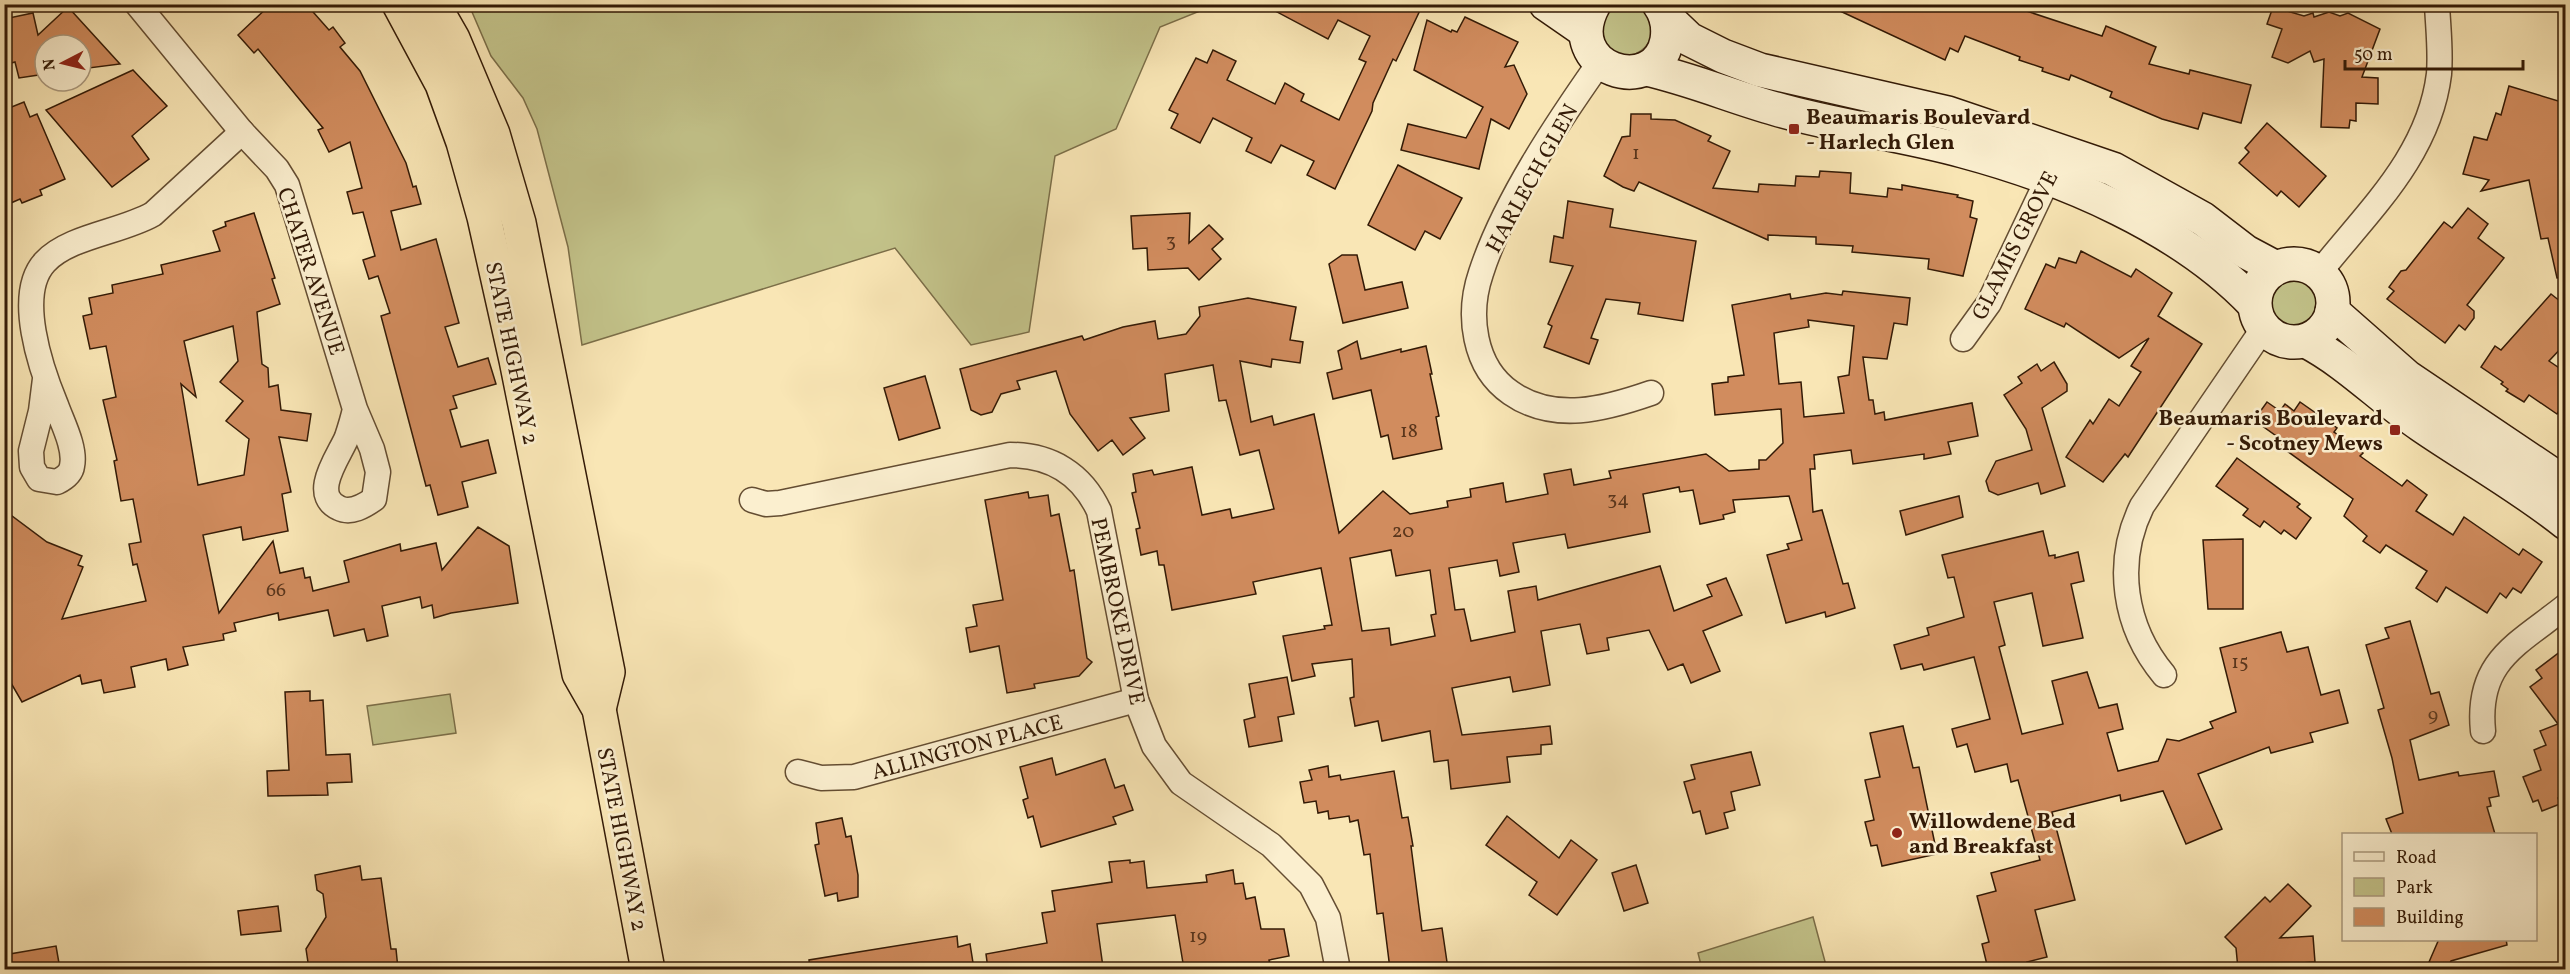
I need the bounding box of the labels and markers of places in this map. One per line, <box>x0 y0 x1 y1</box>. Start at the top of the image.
place label: Beaumaris Boulevard - Harlech Glen <box>1806 103 2030 159</box>
marker: Beaumaris Boulevard - Harlech Glen <box>1787 122 1801 136</box>
place label: Beaumaris Boulevard - Scotney Mews <box>2159 404 2383 460</box>
marker: Beaumaris Boulevard - Scotney Mews <box>2388 423 2402 437</box>
place label: Willowdene Bed and Breakfast <box>1909 807 2076 863</box>
marker: Willowdene Bed and Breakfast <box>1890 826 1904 840</box>

